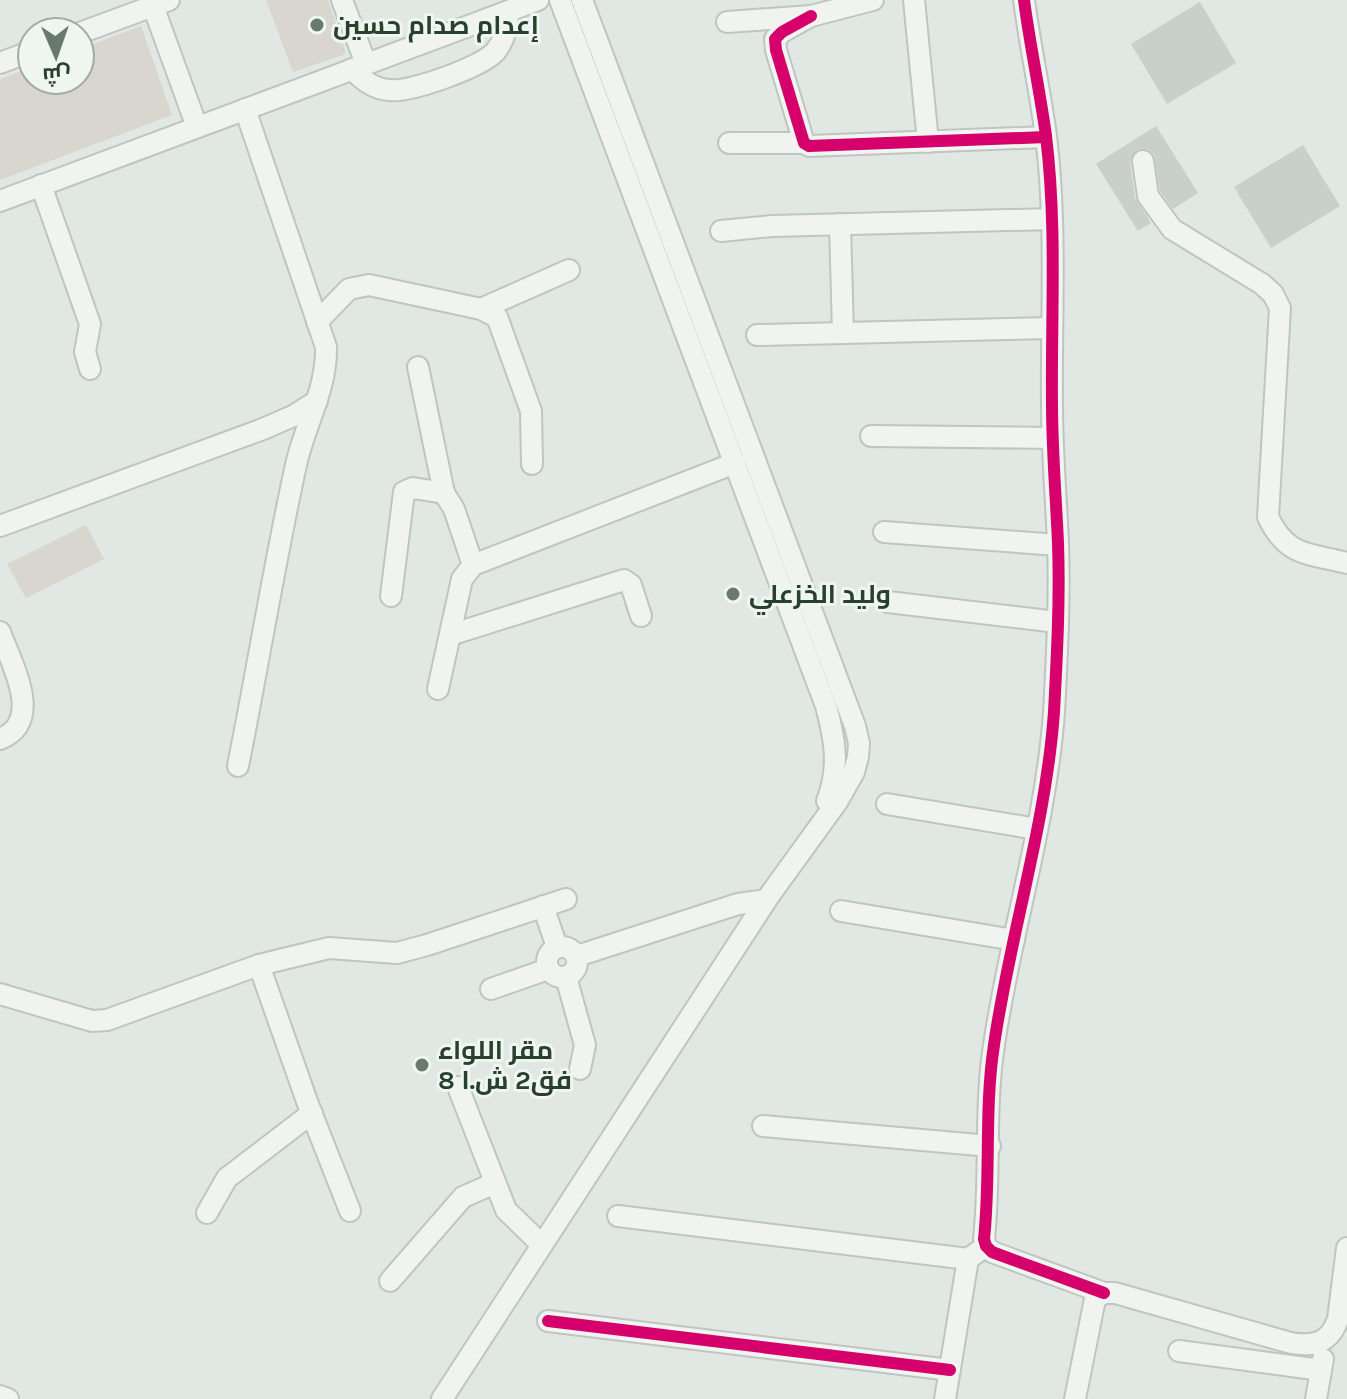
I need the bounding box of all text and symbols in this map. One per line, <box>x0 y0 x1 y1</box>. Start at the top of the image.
place label: إعدام صدام حسين <box>333 10 539 43</box>
north arrow <box>16 16 96 96</box>
marker: إعدام صدام حسين <box>308 16 326 34</box>
text: ش <box>42 62 71 88</box>
place label: وليد الخزعلي <box>749 579 891 615</box>
marker: وليد الخزعلي <box>724 585 742 603</box>
place label: مقر اللواء 8 فق2 ش.ا <box>438 1035 572 1096</box>
marker: مقر اللواء 8 فق2 ش.ا <box>413 1056 431 1074</box>

